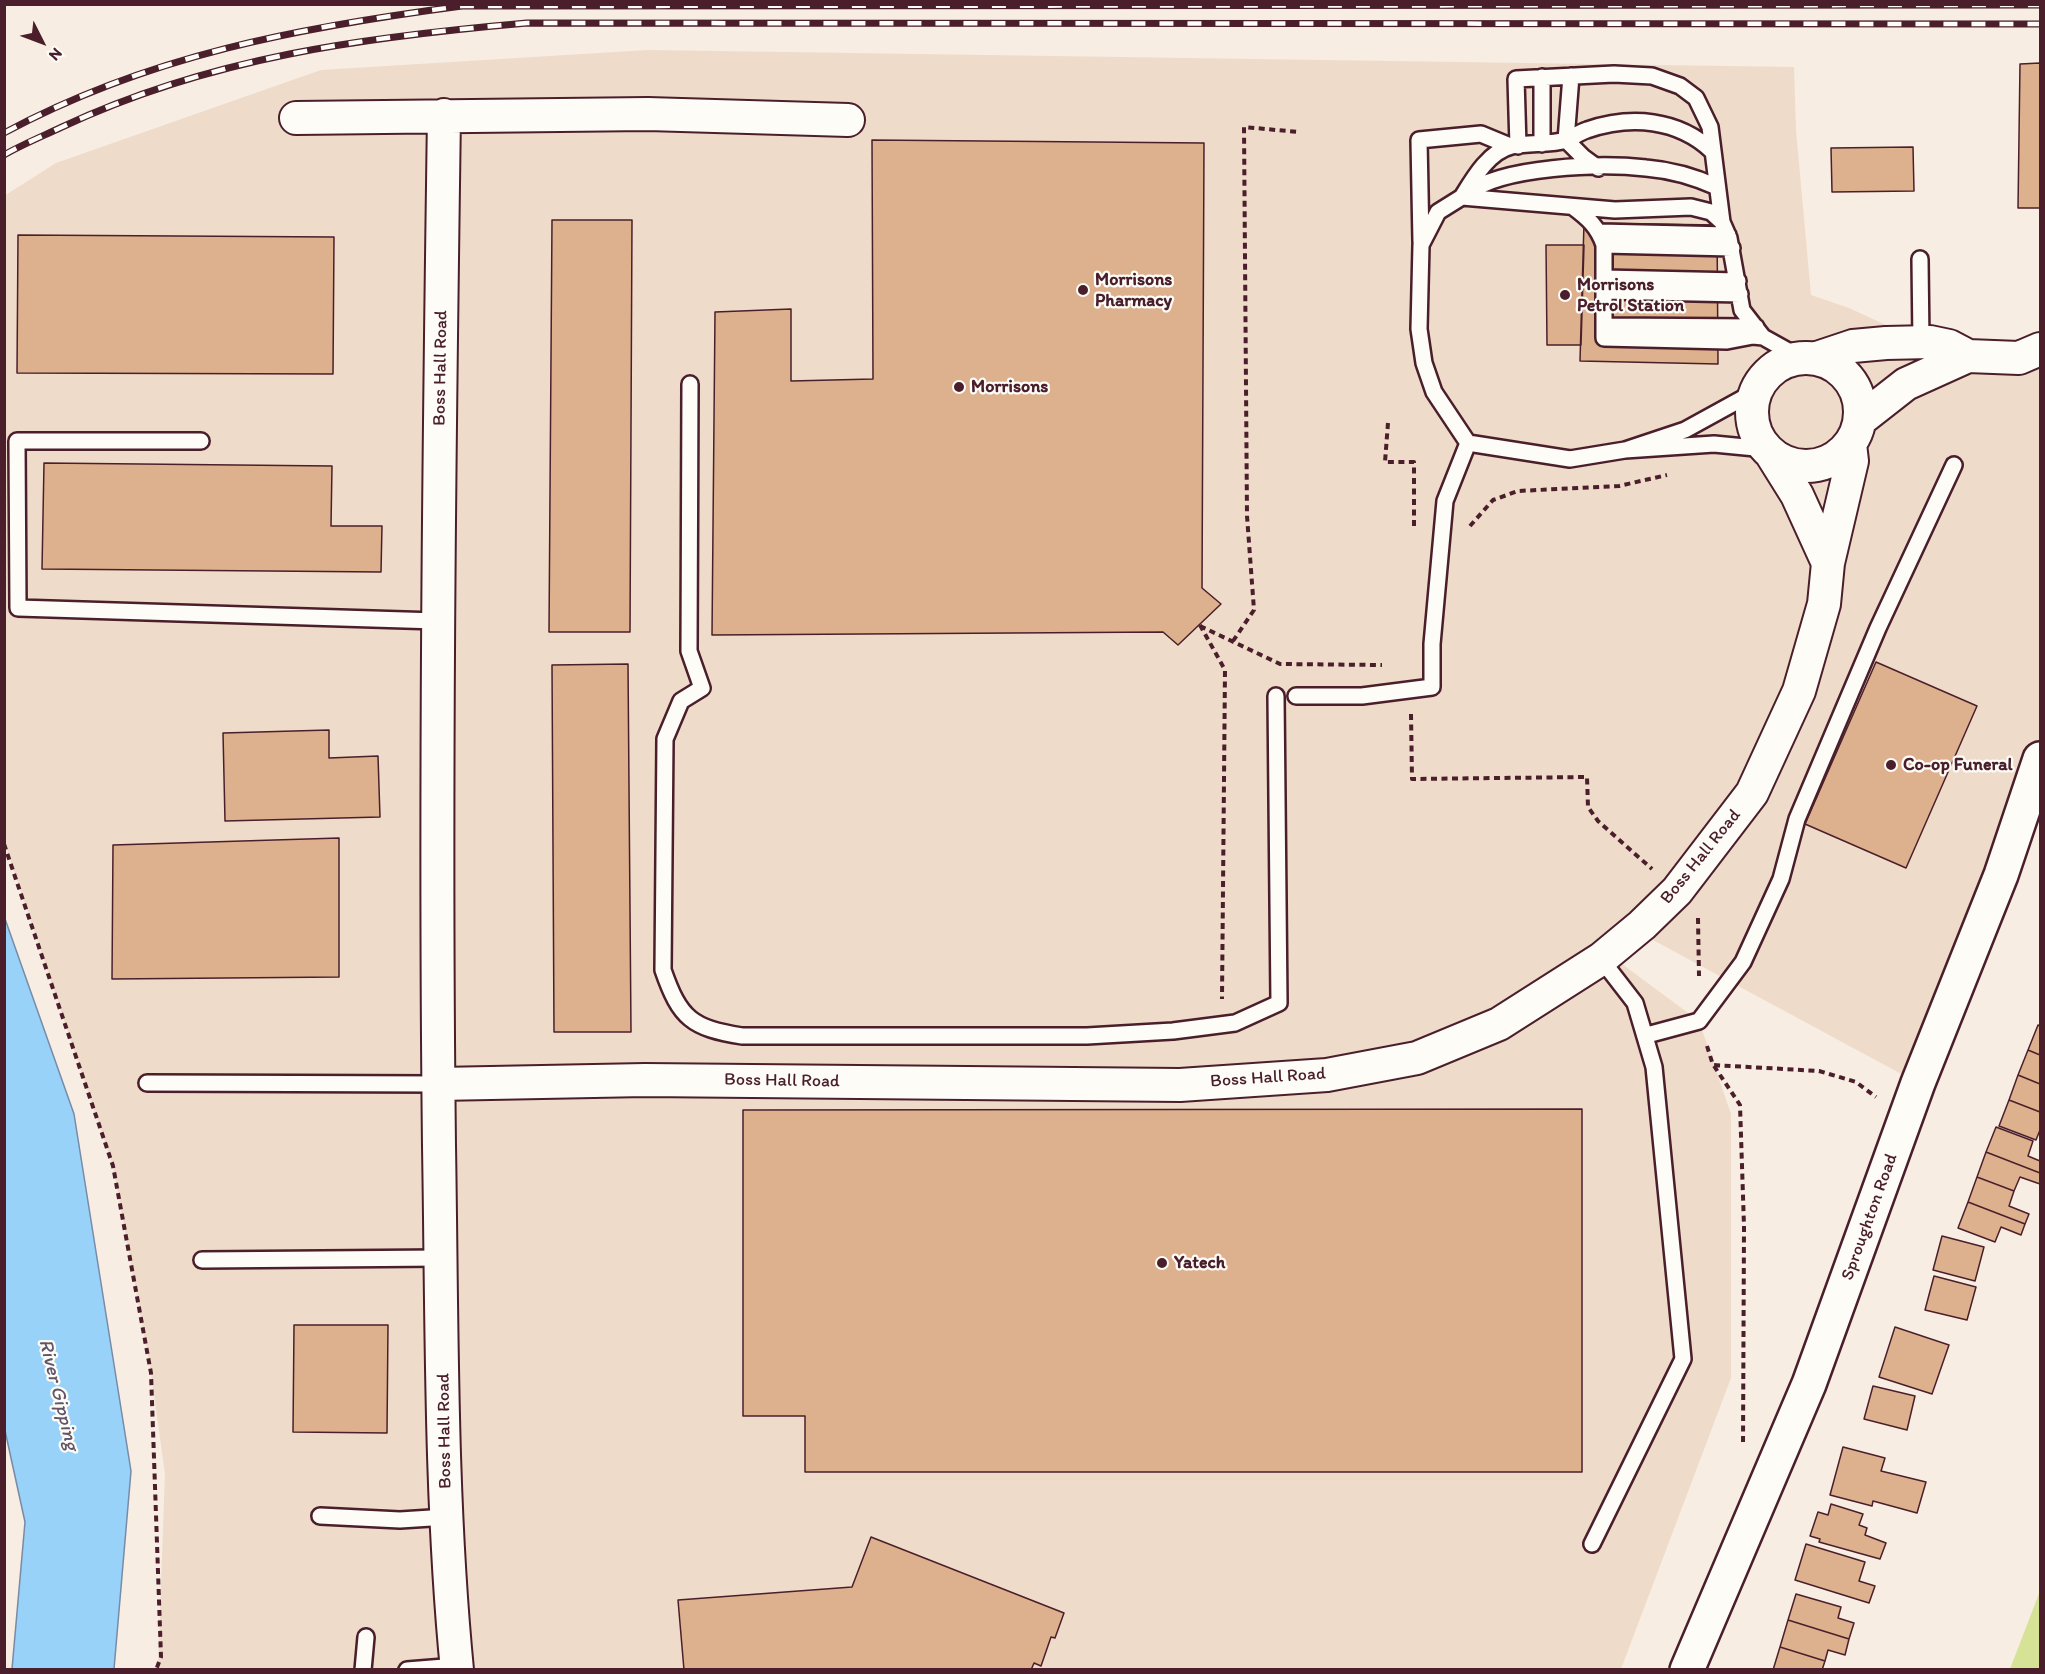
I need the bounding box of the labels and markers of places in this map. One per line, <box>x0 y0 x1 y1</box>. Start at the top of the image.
place label: Morrisons Pharmacy <box>1095 269 1172 312</box>
place label: Morrisons Petrol Station <box>1577 274 1684 316</box>
marker: Morrisons Pharmacy <box>1076 283 1090 297</box>
marker: Morrisons Petrol Station <box>1558 288 1572 302</box>
place label: Morrisons <box>971 376 1048 398</box>
marker: Morrisons <box>952 380 966 394</box>
place label: Co-op Funeral <box>1903 754 2013 776</box>
marker: Co-op Funeral <box>1884 758 1898 772</box>
place label: Yatech <box>1174 1252 1225 1274</box>
marker: Yatech <box>1155 1256 1169 1270</box>

